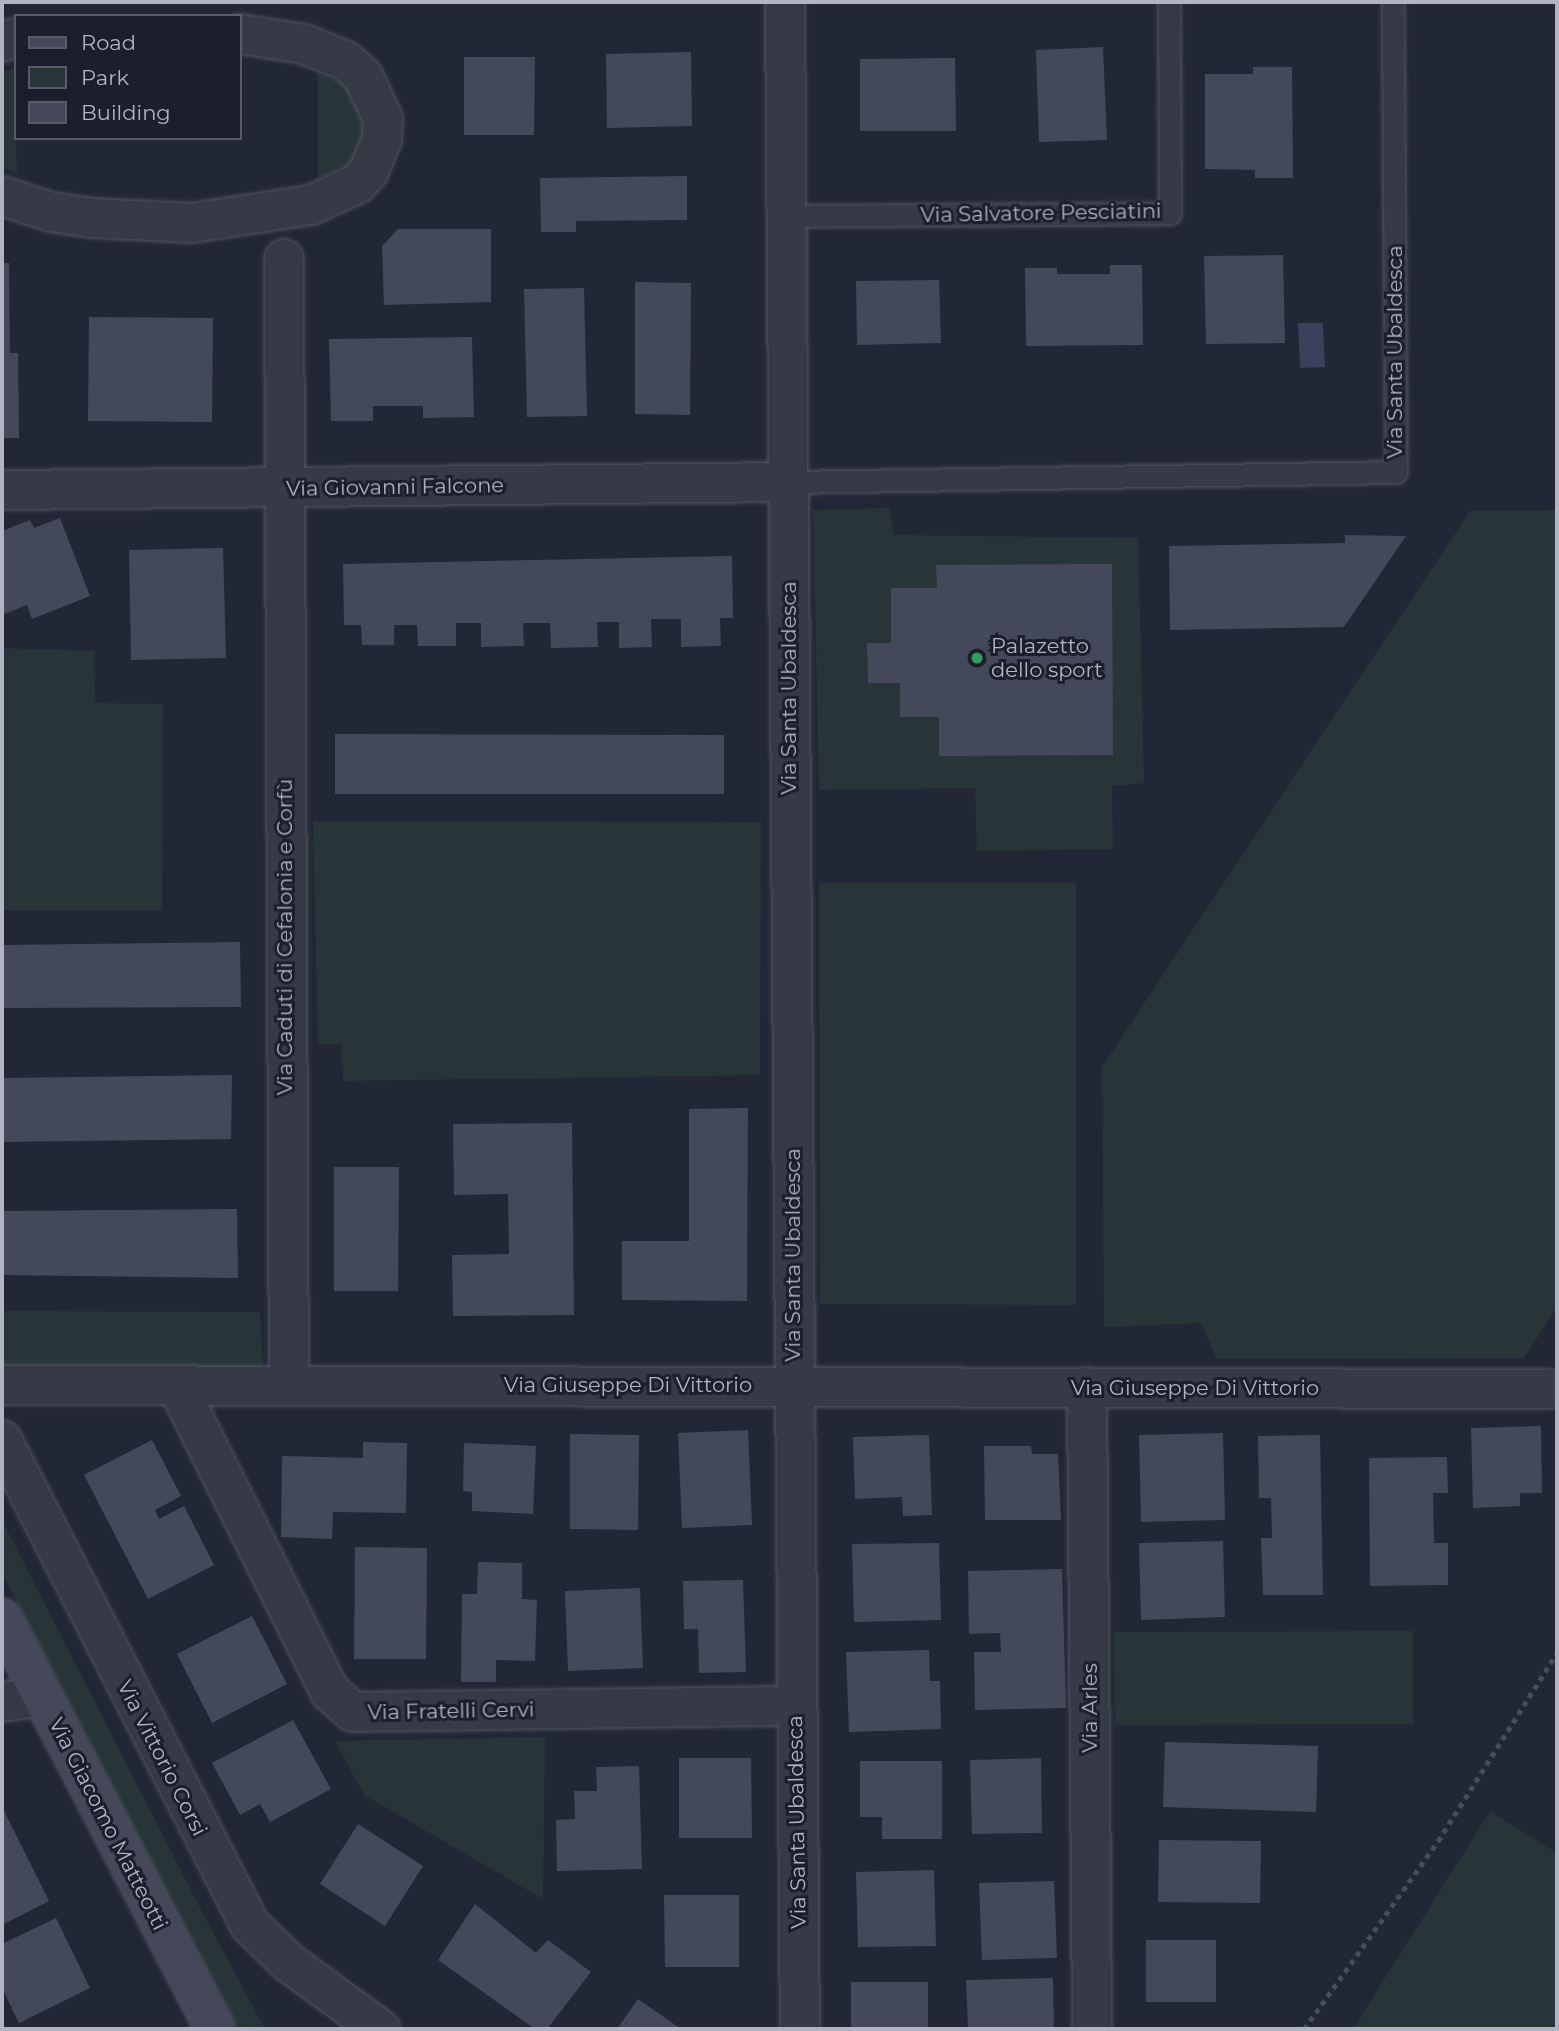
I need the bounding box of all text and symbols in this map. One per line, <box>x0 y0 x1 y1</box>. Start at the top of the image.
legend <box>14 14 242 140</box>
text: Road <box>81 30 136 55</box>
text: Park <box>81 65 129 90</box>
text: Building <box>81 100 171 125</box>
street label: Via Salvatore Pesciatini <box>920 198 1162 228</box>
street label: Via Santa Ubaldesca <box>1382 245 1408 459</box>
street label: Via Giovanni Falcone <box>286 472 504 502</box>
street label: Via Santa Ubaldesca <box>776 581 802 795</box>
place label: Palazetto dello sport <box>991 633 1103 683</box>
marker: Palazetto dello sport <box>969 650 985 666</box>
street label: Via Caduti di Cefalonia e Corfù <box>272 779 298 1095</box>
street label: Via Santa Ubaldesca <box>780 1148 806 1362</box>
street label: Via Giuseppe Di Vittorio <box>504 1372 752 1398</box>
street label: Via Giuseppe Di Vittorio <box>1071 1375 1319 1401</box>
street label: Via Arles <box>1077 1663 1103 1753</box>
street label: Via Vittorio Corsi <box>112 1676 212 1840</box>
street label: Via Fratelli Cervi <box>367 1697 535 1725</box>
street label: Via Giacomo Matteotti <box>43 1714 173 1934</box>
street label: Via Santa Ubaldesca <box>783 1715 811 1929</box>

